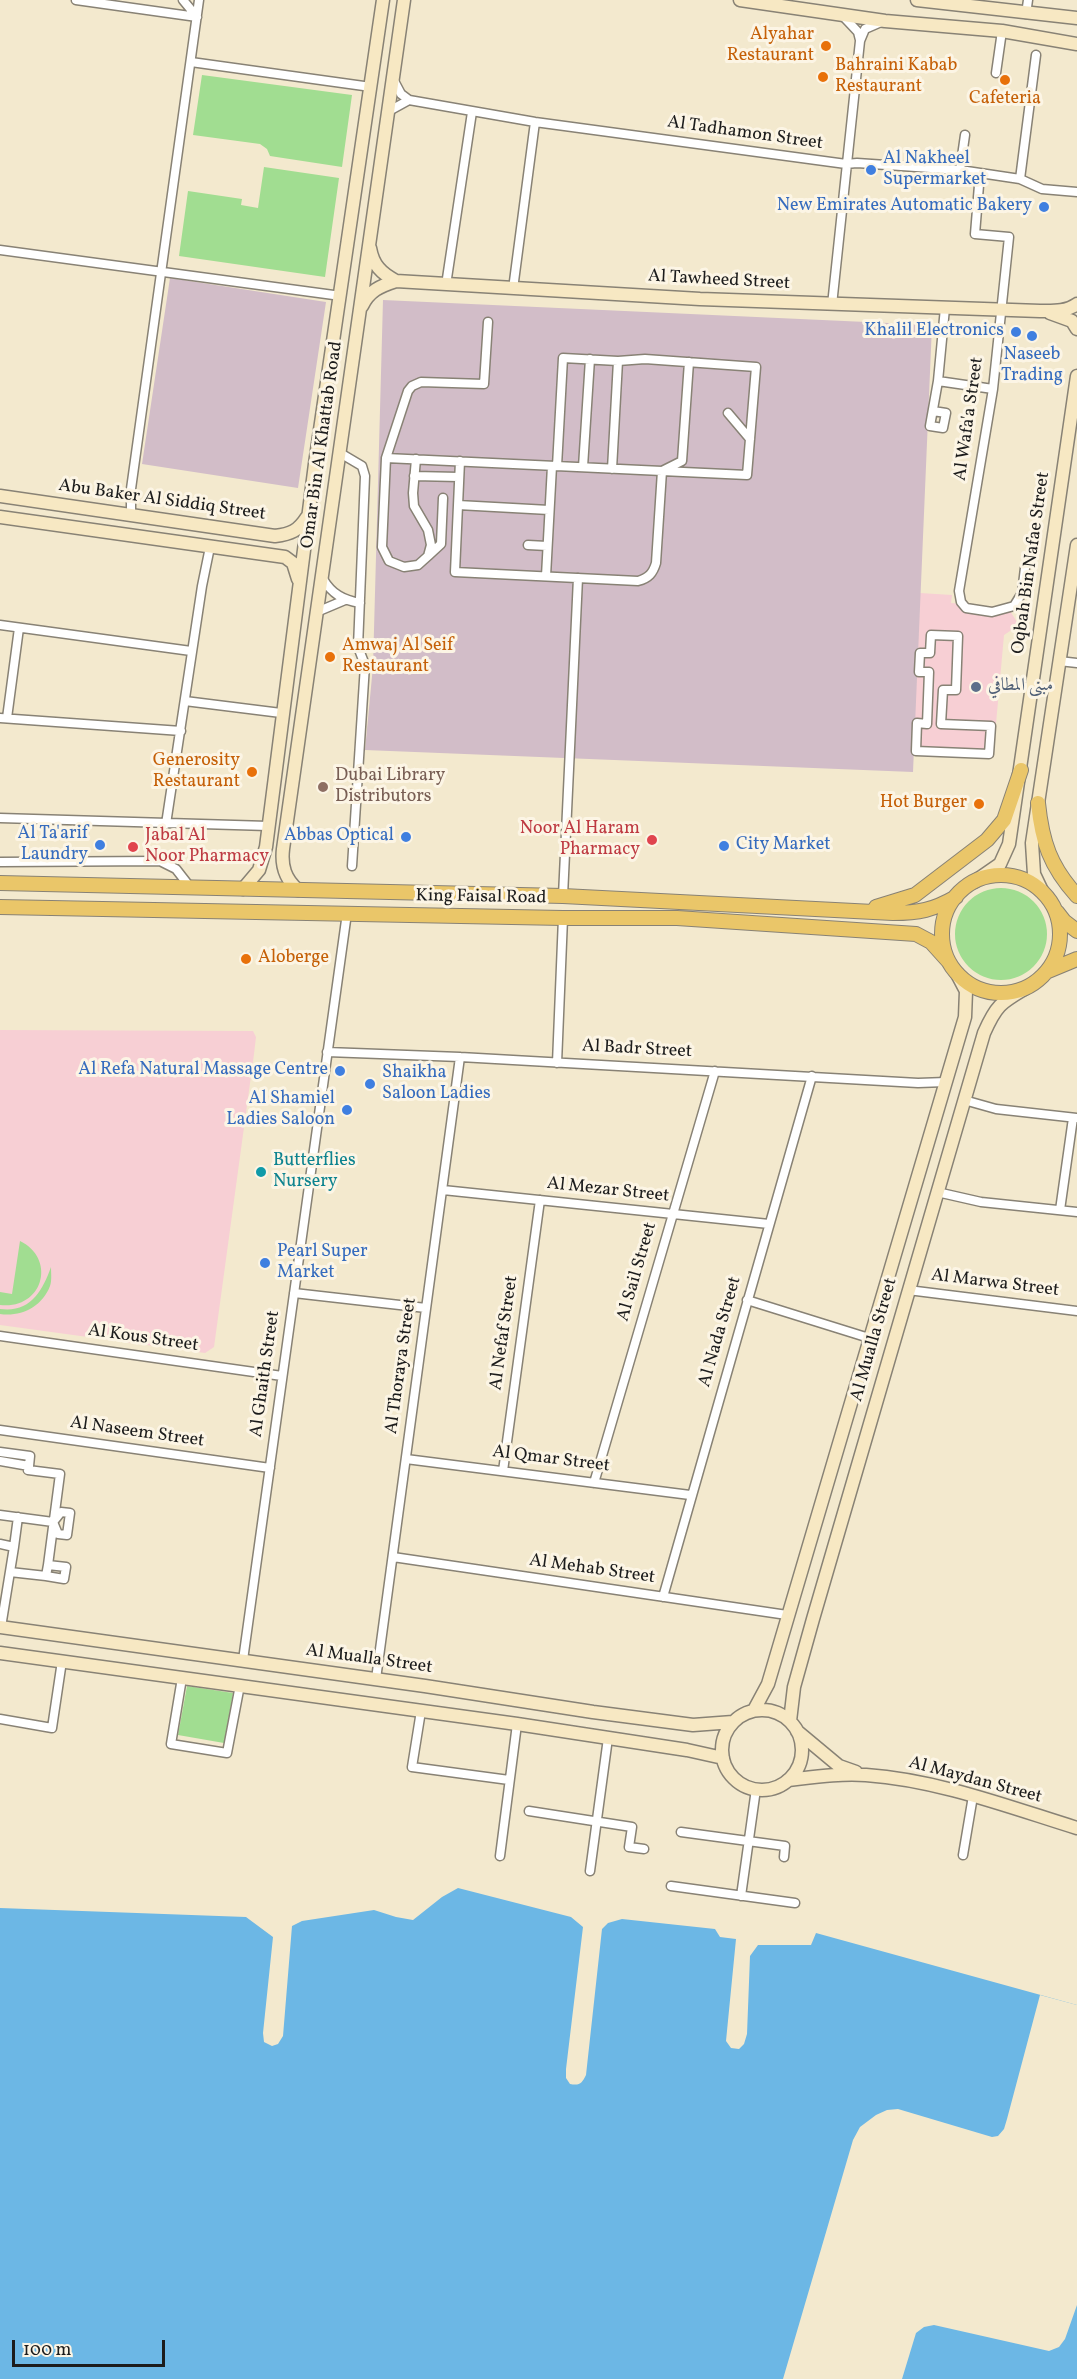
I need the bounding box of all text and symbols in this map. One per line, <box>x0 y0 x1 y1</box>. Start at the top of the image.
place label: Alyahar Restaurant <box>727 25 814 68</box>
marker: Alyahar Restaurant <box>819 39 833 53</box>
place label: Bahraini Kabab Restaurant <box>835 56 957 98</box>
marker: Bahraini Kabab Restaurant <box>816 70 830 84</box>
marker: Cafeteria <box>998 73 1012 87</box>
place label: Cafeteria <box>969 89 1041 111</box>
street label: Al Tadhamon Street <box>666 112 824 156</box>
place label: Al Nakheel Supermarket <box>883 149 986 192</box>
marker: Al Nakheel Supermarket <box>864 163 878 177</box>
place label: New Emirates Automatic Bakery <box>777 196 1032 218</box>
marker: New Emirates Automatic Bakery <box>1037 200 1051 214</box>
street label: Al Tawheed Street <box>647 266 791 296</box>
place label: Khalil Electronics <box>864 321 1004 343</box>
marker: Khalil Electronics <box>1009 325 1023 339</box>
marker: Naseeb Trading <box>1025 329 1039 343</box>
street label: Omar Bin Al Khattab Road <box>298 340 348 550</box>
place label: Naseeb Trading <box>1001 345 1063 388</box>
street label: Al Wafa'a Street <box>951 356 989 482</box>
street label: Oqbah Bin Nafae Street <box>1009 470 1055 656</box>
street label: Abu Baker Al Siddiq Street <box>57 476 267 526</box>
place label: Amwaj Al Seif Restaurant <box>342 636 453 678</box>
marker: Amwaj Al Seif Restaurant <box>323 650 337 664</box>
place label: مبنى المطافي <box>988 676 1053 698</box>
marker: مبنى المطافي <box>969 680 983 694</box>
place label: Generosity Restaurant <box>153 751 240 794</box>
marker: Generosity Restaurant <box>245 765 259 779</box>
place label: Dubai Library Distributors <box>335 766 445 808</box>
marker: Dubai Library Distributors <box>316 780 330 794</box>
place label: Hot Burger <box>880 793 967 815</box>
marker: Hot Burger <box>972 797 986 811</box>
place label: Noor Al Haram Pharmacy <box>520 819 640 862</box>
place label: Al Ta'arif Laundry <box>18 824 88 866</box>
place label: Jabal Al Noor Pharmacy <box>145 826 269 868</box>
place label: Abbas Optical <box>284 826 394 848</box>
marker: Abbas Optical <box>399 830 413 844</box>
marker: Noor Al Haram Pharmacy <box>645 833 659 847</box>
place label: City Market <box>736 835 830 857</box>
marker: Al Ta'arif Laundry <box>93 838 107 852</box>
marker: City Market <box>717 839 731 853</box>
marker: Jabal Al Noor Pharmacy <box>126 840 140 854</box>
street label: King Faisal Road <box>415 886 547 910</box>
place label: Aloberge <box>258 948 329 970</box>
marker: Aloberge <box>239 952 253 966</box>
street label: Al Badr Street <box>581 1036 693 1064</box>
place label: Al Refa Natural Massage Centre <box>78 1060 328 1082</box>
place label: Shaikha Saloon Ladies <box>382 1063 491 1106</box>
marker: Al Refa Natural Massage Centre <box>333 1064 347 1078</box>
marker: Shaikha Saloon Ladies <box>363 1077 377 1091</box>
place label: Al Shamiel Ladies Saloon <box>226 1089 335 1132</box>
marker: Al Shamiel Ladies Saloon <box>340 1103 354 1117</box>
place label: Butterflies Nursery <box>273 1151 356 1194</box>
marker: Butterflies Nursery <box>254 1165 268 1179</box>
street label: Al Mezar Street <box>546 1174 670 1208</box>
street label: Al Sail Street <box>614 1220 662 1324</box>
place label: Pearl Super Market <box>277 1242 368 1284</box>
marker: Pearl Super Market <box>258 1256 272 1270</box>
street label: Al Marwa Street <box>930 1265 1060 1303</box>
street label: Al Nefaf Street <box>486 1274 524 1392</box>
street label: Al Nada Street <box>695 1274 747 1390</box>
street label: Al Mualla Street <box>847 1276 903 1404</box>
street label: Al Thoraya Street <box>382 1296 422 1436</box>
street label: Al Ghaith Street <box>246 1309 286 1439</box>
street label: Al Kous Street <box>86 1321 200 1357</box>
street label: Al Naseem Street <box>68 1413 206 1453</box>
street label: Al Qmar Street <box>491 1442 611 1478</box>
street label: Al Mehab Street <box>528 1550 656 1590</box>
street label: Al Mualla Street <box>304 1640 434 1680</box>
street label: Al Maydan Street <box>906 1753 1044 1809</box>
scale bar <box>15 2328 168 2366</box>
text: 100 m <box>23 2338 72 2363</box>

